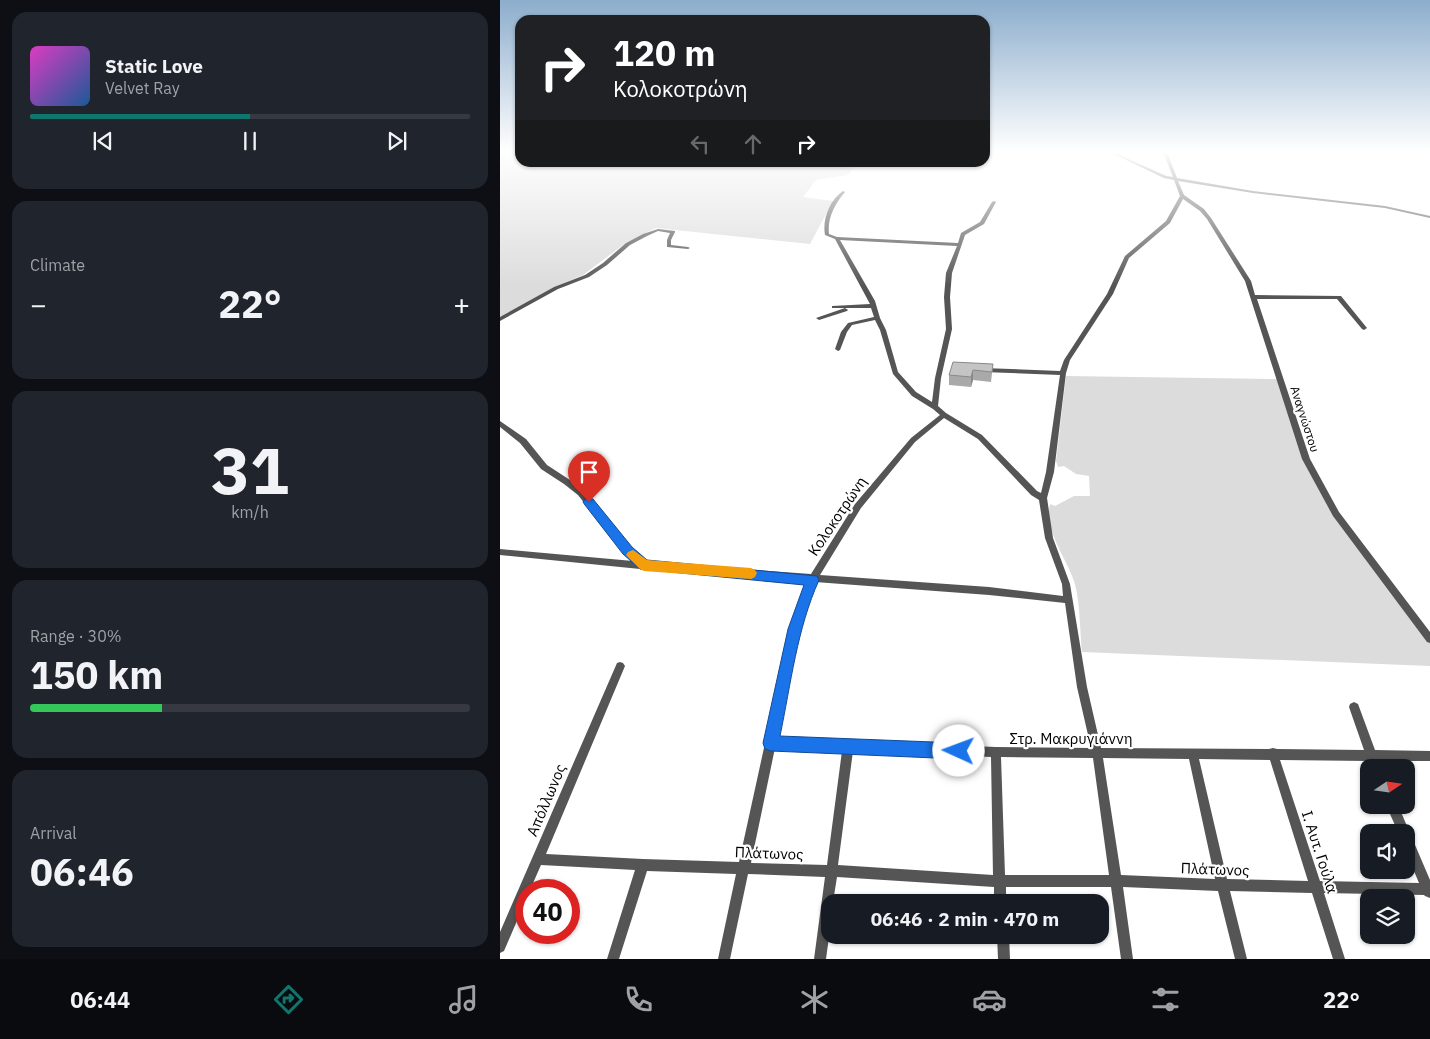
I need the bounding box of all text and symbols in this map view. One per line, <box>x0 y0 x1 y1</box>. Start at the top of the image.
text: 120 m <box>613 30 716 76</box>
icon: right <box>530 35 595 100</box>
text: Static Love <box>105 54 203 78</box>
text: Κολοκοτρώνη <box>613 74 748 103</box>
text: Velvet Ray <box>105 78 180 98</box>
icon: previous <box>89 127 117 155</box>
icon: pause <box>236 127 264 155</box>
icon: next <box>383 127 411 155</box>
icon: left <box>686 130 714 158</box>
icon: ahead <box>739 130 767 158</box>
icon: right <box>792 130 820 158</box>
text: Climate <box>30 255 85 275</box>
text: 22° <box>218 279 282 328</box>
text: − <box>30 286 47 323</box>
text: + <box>453 286 470 323</box>
street label: Αναγνώστου <box>1287 384 1323 454</box>
text: 31 <box>211 427 289 512</box>
pin <box>568 451 610 502</box>
icon: arrive <box>575 458 603 486</box>
street label: Κολοκοτρώνη <box>803 473 871 559</box>
text: km/h <box>231 502 269 522</box>
text: Range · 30% <box>30 626 122 646</box>
text: 150 km <box>30 650 163 699</box>
position arrow <box>932 724 984 776</box>
street label: Στρ. Μακρυγιάννη <box>1009 729 1133 748</box>
north arrow <box>1360 759 1415 814</box>
map controls <box>1360 759 1415 944</box>
street label: Απόλλωνος <box>522 761 570 839</box>
street label: Ι. Αυτ. Γούλα <box>1298 808 1342 896</box>
text: Arrival <box>30 823 77 843</box>
button: sound <box>1360 824 1415 879</box>
street label: Πλάτωνος <box>734 842 804 864</box>
text: 06:46 <box>30 847 134 896</box>
street label: Πλάτωνος <box>1180 858 1250 880</box>
speed limit sign: 40 <box>515 879 580 944</box>
button: layers <box>1360 889 1415 944</box>
text: 06:46 · 2 min · 470 m <box>871 907 1059 931</box>
icon: directions <box>271 982 306 1017</box>
icon: music <box>446 982 481 1017</box>
icon: phone <box>621 982 656 1017</box>
icon: climate <box>797 982 832 1017</box>
icon: car <box>972 982 1007 1017</box>
icon: filters <box>1148 982 1183 1017</box>
text: 06:44 <box>70 985 130 1014</box>
text: 22° <box>1323 985 1360 1014</box>

